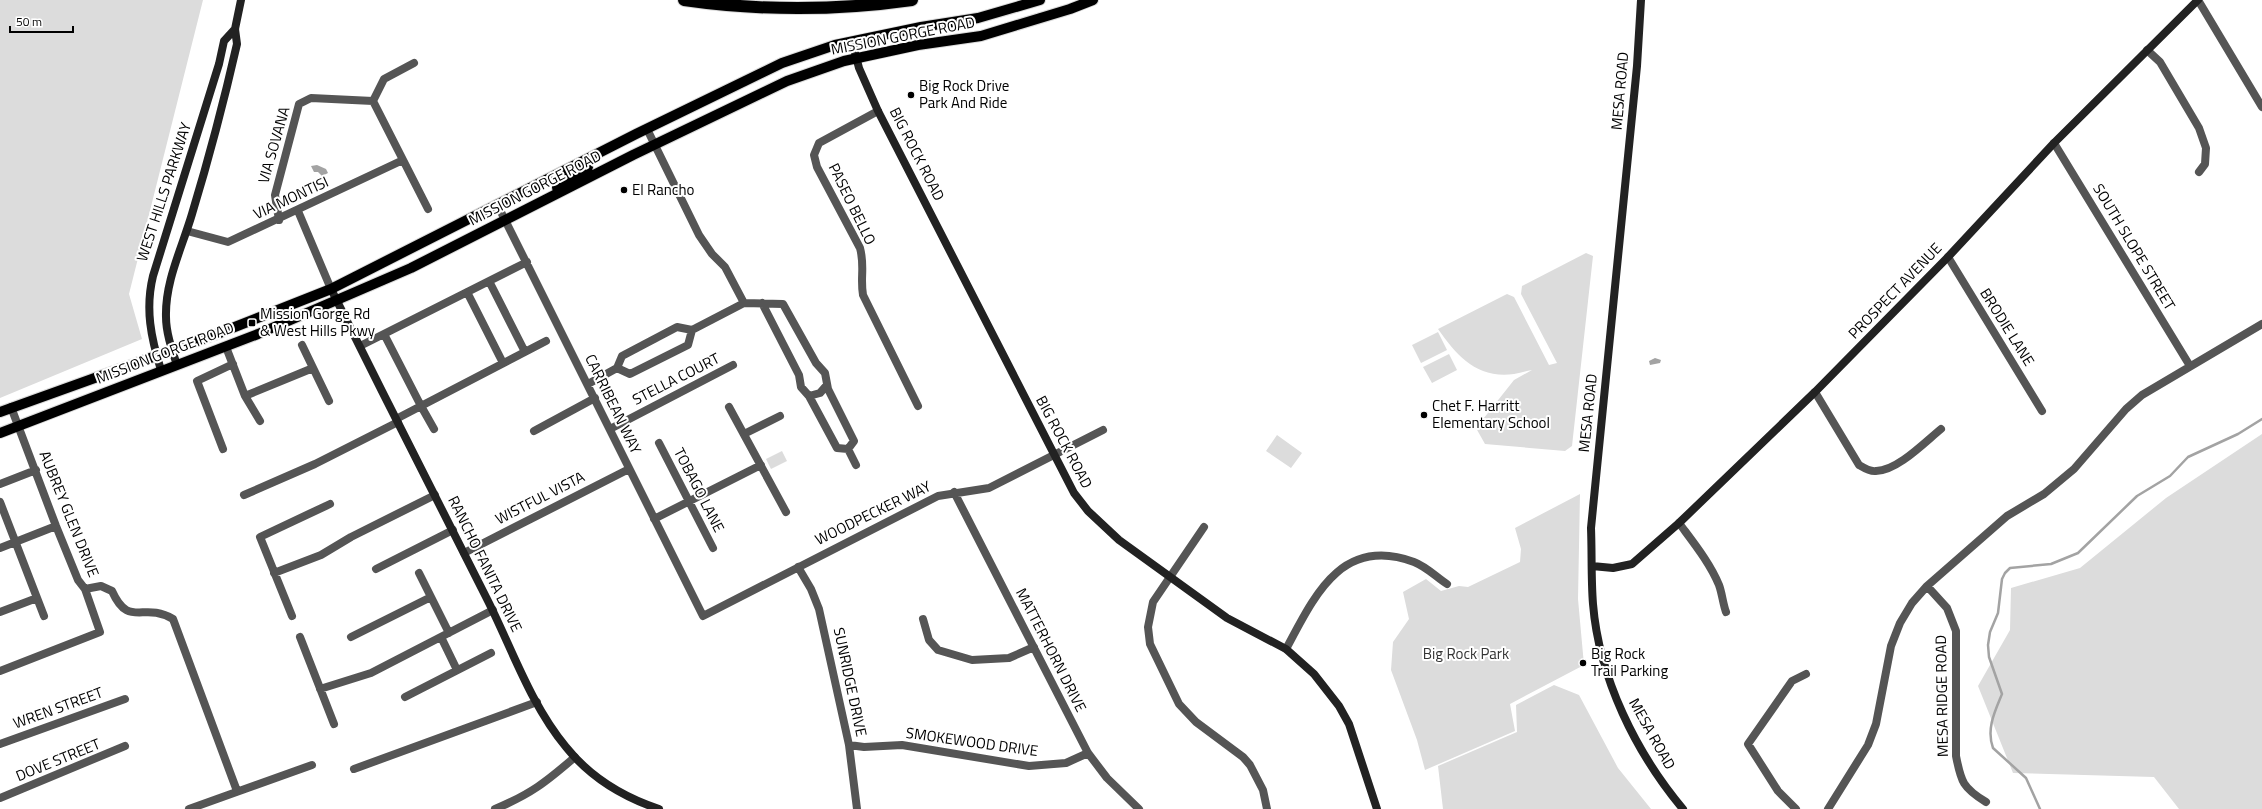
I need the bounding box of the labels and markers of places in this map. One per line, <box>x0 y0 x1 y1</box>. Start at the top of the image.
place label: Big Rock Drive Park And Ride <box>919 74 1009 114</box>
marker: Big Rock Drive Park And Ride <box>906 90 916 100</box>
place label: El Rancho <box>632 178 694 201</box>
marker: El Rancho <box>619 185 629 195</box>
place label: Mission Gorge Rd & West Hills Pkwy <box>260 302 375 342</box>
marker: Mission Gorge Rd & West Hills Pkwy <box>247 318 257 328</box>
place label: Chet F. Harritt Elementary School <box>1432 394 1550 434</box>
marker: Chet F. Harritt Elementary School <box>1419 410 1429 420</box>
place label: Big Rock Trail Parking <box>1591 642 1668 682</box>
marker: Big Rock Trail Parking <box>1578 658 1588 668</box>

